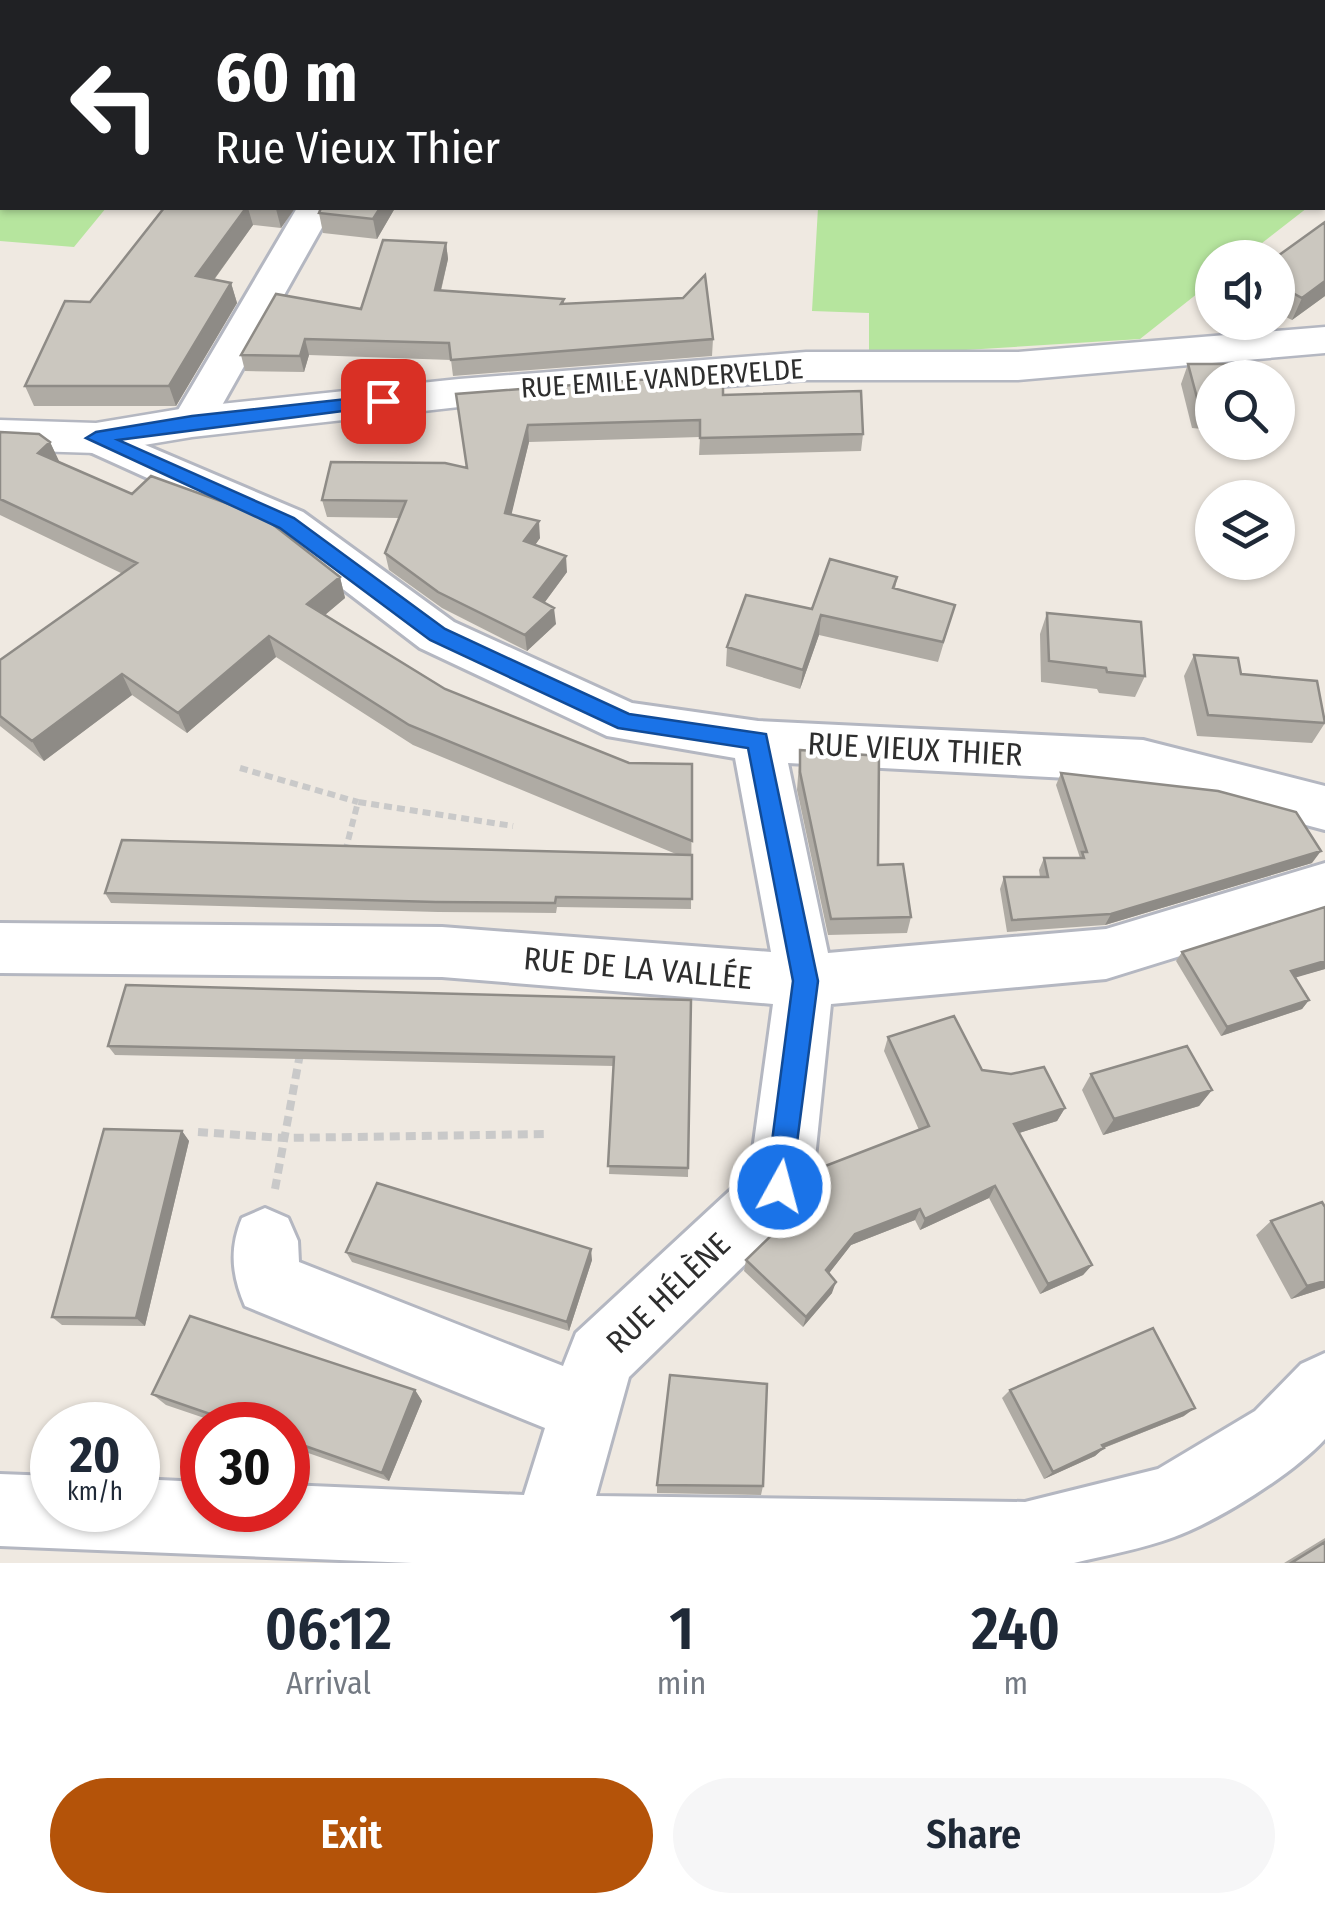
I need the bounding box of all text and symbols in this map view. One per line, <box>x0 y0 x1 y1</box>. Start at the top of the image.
text: 60 m <box>215 36 358 120</box>
icon: left <box>50 40 180 170</box>
text: Rue Vieux Thier <box>215 121 500 175</box>
map controls <box>1195 240 1295 580</box>
button: sound <box>1195 240 1295 340</box>
street label: RUE EMILE VANDERVELDE <box>520 352 804 405</box>
pin <box>341 359 426 444</box>
button: search <box>1195 360 1295 460</box>
icon: arrive <box>356 374 411 429</box>
button: layers <box>1195 480 1295 580</box>
street label: RUE VIEUX THIER <box>807 724 1023 774</box>
street label: RUE DE LA VALLÉE <box>522 939 754 997</box>
position arrow <box>728 1135 832 1239</box>
street label: RUE HÉLÈNE <box>598 1225 738 1361</box>
speed limit sign: 30 <box>180 1402 310 1532</box>
text: 20 <box>70 1425 120 1485</box>
text: km/h <box>67 1477 123 1507</box>
text: 06:12 <box>265 1593 392 1665</box>
text: 1 <box>669 1593 694 1665</box>
text: 240 <box>971 1593 1060 1665</box>
text: Arrival <box>286 1664 371 1702</box>
text: min <box>657 1664 706 1702</box>
text: m <box>1003 1664 1028 1702</box>
button: Exit <box>50 1778 653 1893</box>
button: Share <box>673 1778 1275 1893</box>

